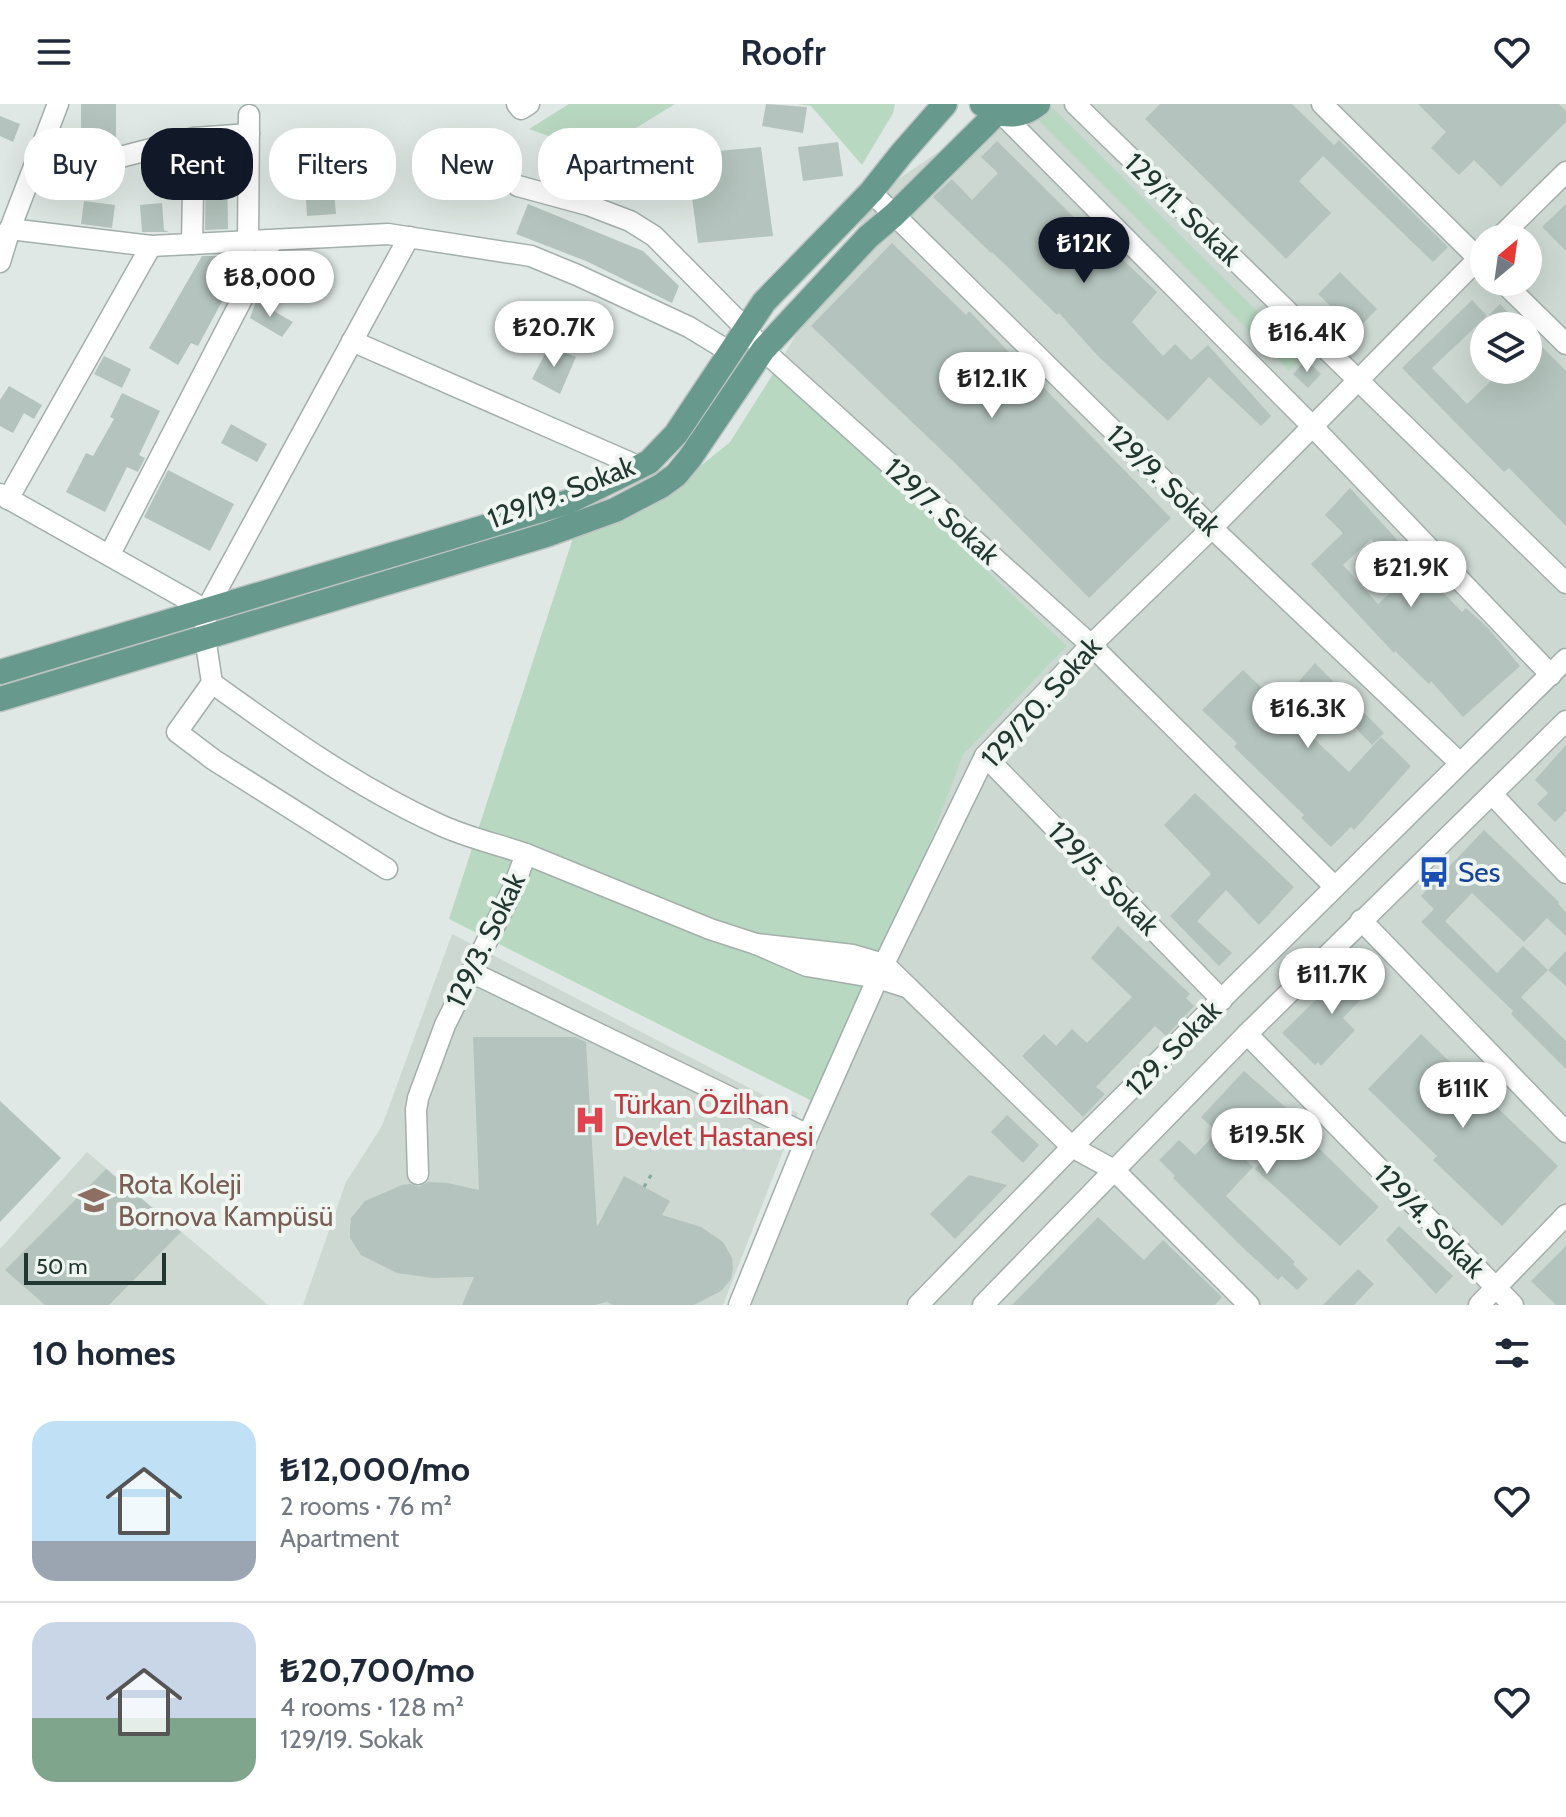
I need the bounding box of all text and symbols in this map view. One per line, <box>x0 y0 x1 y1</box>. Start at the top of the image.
icon: menu <box>32 30 76 74</box>
text: Roofr <box>740 30 826 74</box>
icon: heart <box>1490 30 1534 74</box>
chip: Buy <box>24 128 125 200</box>
chip: Rent <box>141 128 253 200</box>
chip: Filters <box>269 128 396 200</box>
chip: New <box>412 128 522 200</box>
chip: Apartment <box>538 128 722 200</box>
street label: 129/11. Sokak <box>1118 145 1249 273</box>
pin: ₺12K <box>1037 217 1131 285</box>
north arrow <box>1470 224 1542 296</box>
map controls <box>1470 224 1542 384</box>
text: ₺12K <box>1056 227 1112 259</box>
pin: ₺8,000 <box>205 251 335 319</box>
text: ₺8,000 <box>224 261 316 293</box>
pin: ₺20.7K <box>489 301 619 369</box>
pin: ₺16.4K <box>1242 306 1372 374</box>
text: ₺20.7K <box>513 311 595 343</box>
button: layers <box>1470 312 1542 384</box>
text: ₺16.4K <box>1268 316 1346 348</box>
pin: ₺12.1K <box>927 352 1057 420</box>
text: ₺12.1K <box>957 362 1027 394</box>
street label: 129/9. Sokak <box>1100 417 1228 543</box>
street label: 129/19. Sokak <box>483 448 640 536</box>
street label: 129/7. Sokak <box>877 450 1007 572</box>
pin: ₺21.9K <box>1346 541 1476 609</box>
text: ₺21.9K <box>1373 551 1449 583</box>
street label: 129/20. Sokak <box>974 629 1109 774</box>
pin: ₺16.3K <box>1243 682 1373 750</box>
text: ₺16.3K <box>1270 692 1346 724</box>
street label: 129/5. Sokak <box>1041 814 1167 942</box>
bus stop icon: Ses <box>1417 855 1451 889</box>
place label: Ses <box>1458 855 1500 889</box>
street label: 129/3. Sokak <box>438 867 532 1013</box>
pin: ₺11.7K <box>1267 948 1397 1016</box>
text: ₺11.7K <box>1297 958 1367 990</box>
street label: 129. Sokak <box>1118 993 1228 1103</box>
pin: ₺11K <box>1416 1062 1510 1130</box>
text: ₺11K <box>1438 1072 1488 1104</box>
place label: Türkan Özilhan Devlet Hastanesi <box>614 1087 814 1153</box>
hospital icon: Türkan Özilhan Devlet Hastanesi <box>573 1103 607 1137</box>
pin: ₺19.5K <box>1202 1108 1332 1176</box>
text: ₺19.5K <box>1229 1118 1305 1150</box>
street label: 129/4. Sokak <box>1367 1157 1493 1285</box>
place label: Rota Koleji Bornova Kampüsü <box>118 1167 334 1233</box>
school or university icon: Rota Koleji Bornova Kampüsü <box>77 1183 111 1217</box>
scale bar <box>24 1249 166 1285</box>
text: 50 m <box>36 1253 88 1280</box>
icon: filters <box>1490 1331 1534 1375</box>
text: 10 homes <box>32 1332 176 1374</box>
text: ₺12,000/mo <box>280 1448 470 1490</box>
icon: home <box>96 1453 192 1549</box>
icon: heart <box>1490 1479 1534 1523</box>
text: 2 rooms · 76 m² <box>280 1490 452 1522</box>
text: Apartment <box>280 1522 399 1554</box>
text: ₺20,700/mo <box>280 1649 475 1691</box>
icon: home <box>96 1654 192 1750</box>
icon: heart <box>1490 1680 1534 1724</box>
text: 4 rooms · 128 m² <box>280 1691 464 1723</box>
text: 129/19. Sokak <box>280 1723 424 1755</box>

